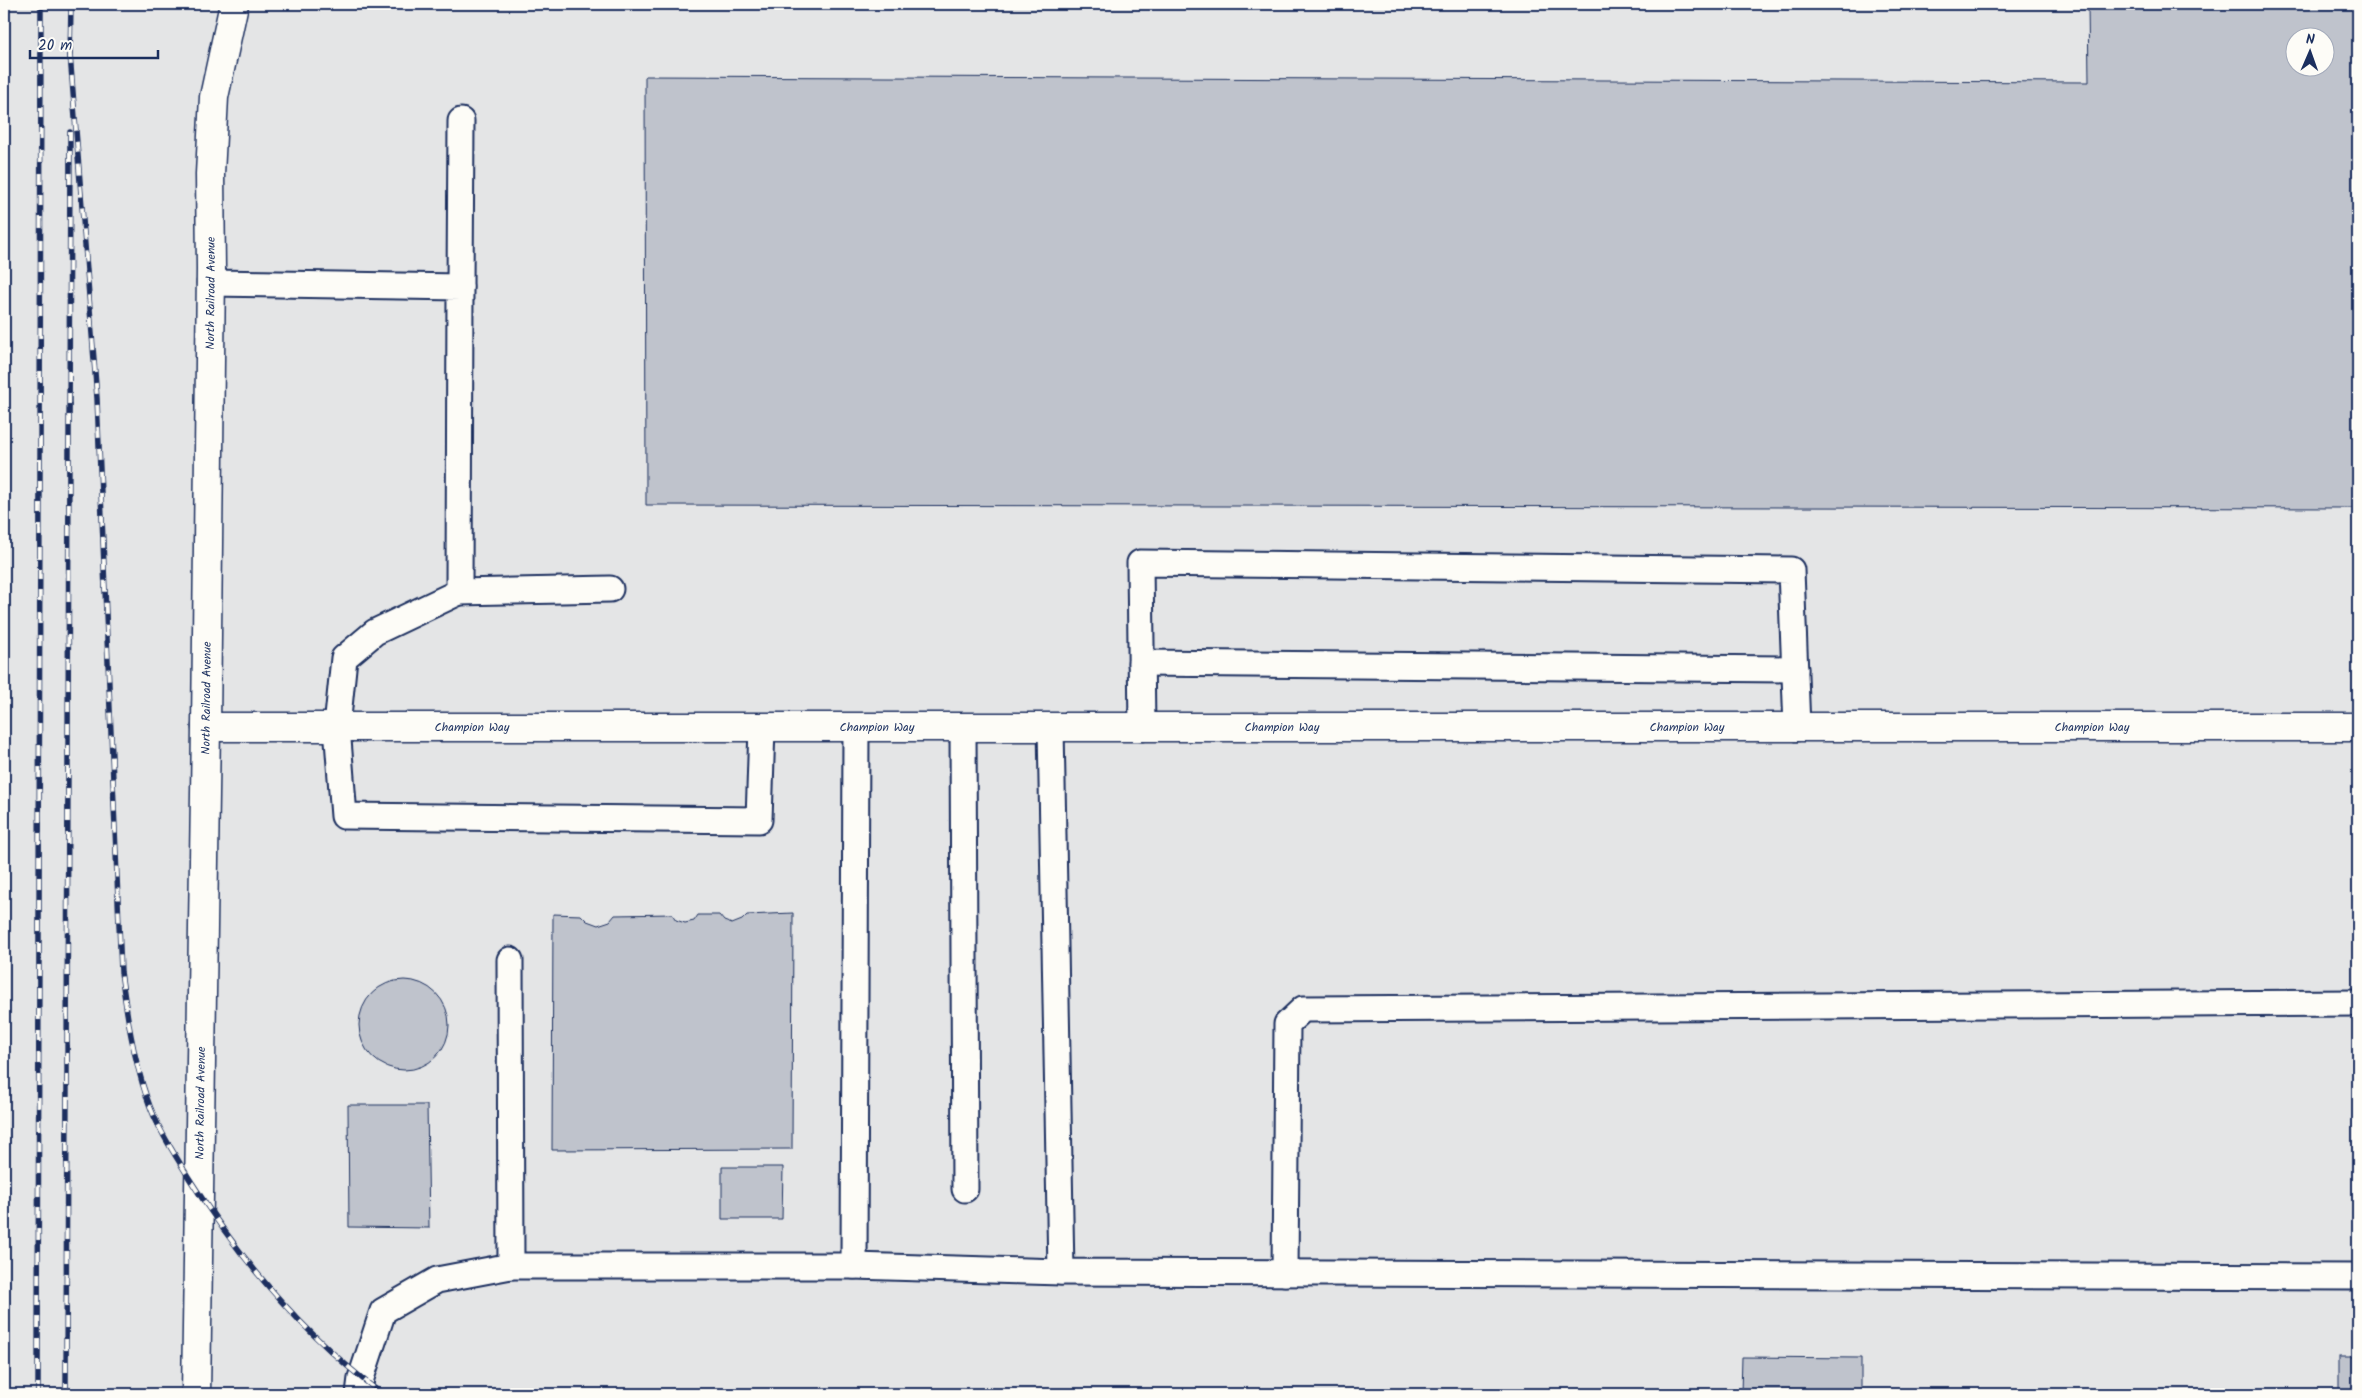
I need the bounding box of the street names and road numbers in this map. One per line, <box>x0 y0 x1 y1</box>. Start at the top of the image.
street label: North Railroad Avenue <box>201 236 221 350</box>
street label: North Railroad Avenue <box>196 641 216 755</box>
street label: Champion Way <box>435 718 510 737</box>
street label: Champion Way <box>840 718 915 737</box>
street label: Champion Way <box>1245 718 1320 737</box>
street label: Champion Way <box>1650 718 1725 737</box>
street label: Champion Way <box>2055 718 2130 737</box>
street label: North Railroad Avenue <box>190 1046 211 1160</box>

